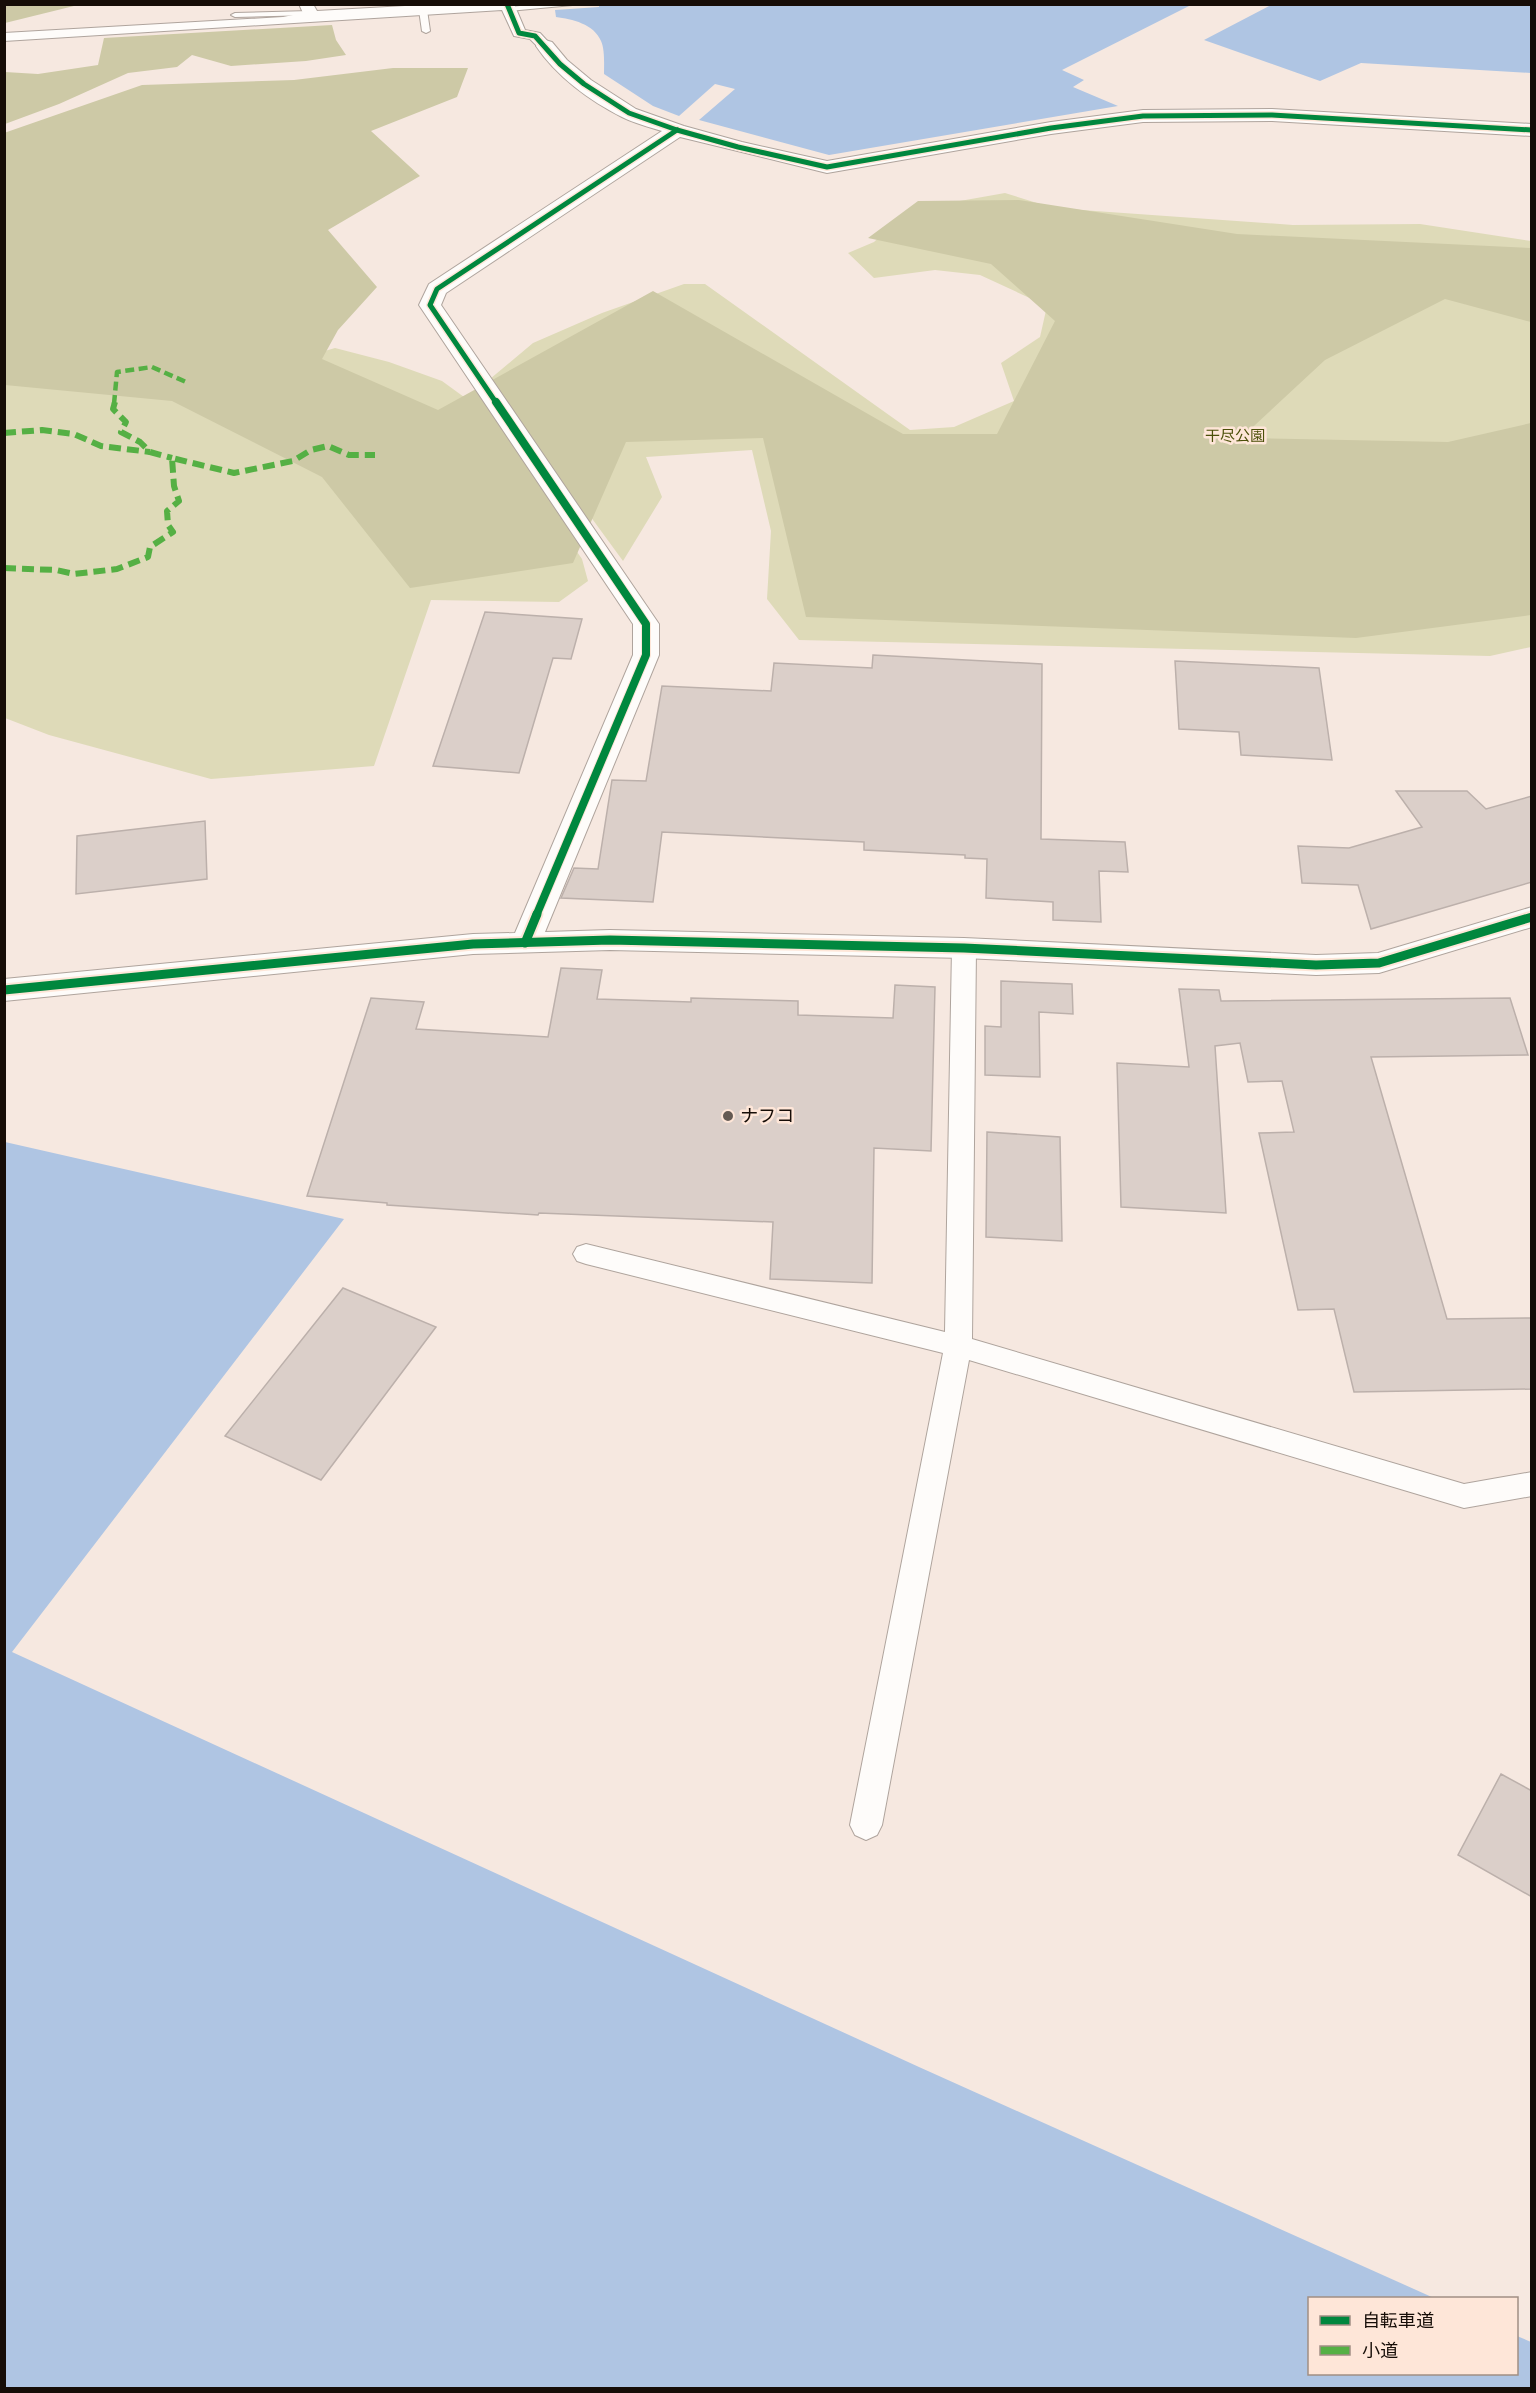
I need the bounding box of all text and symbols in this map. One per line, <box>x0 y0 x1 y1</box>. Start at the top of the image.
park label: 干尽公園 <box>1205 427 1265 445</box>
place label: ナフコ <box>740 1105 794 1127</box>
marker: ナフコ <box>721 1109 735 1123</box>
legend <box>1308 2297 1518 2375</box>
text: 自転車道 <box>1362 2310 1434 2332</box>
text: 小道 <box>1362 2340 1398 2362</box>

